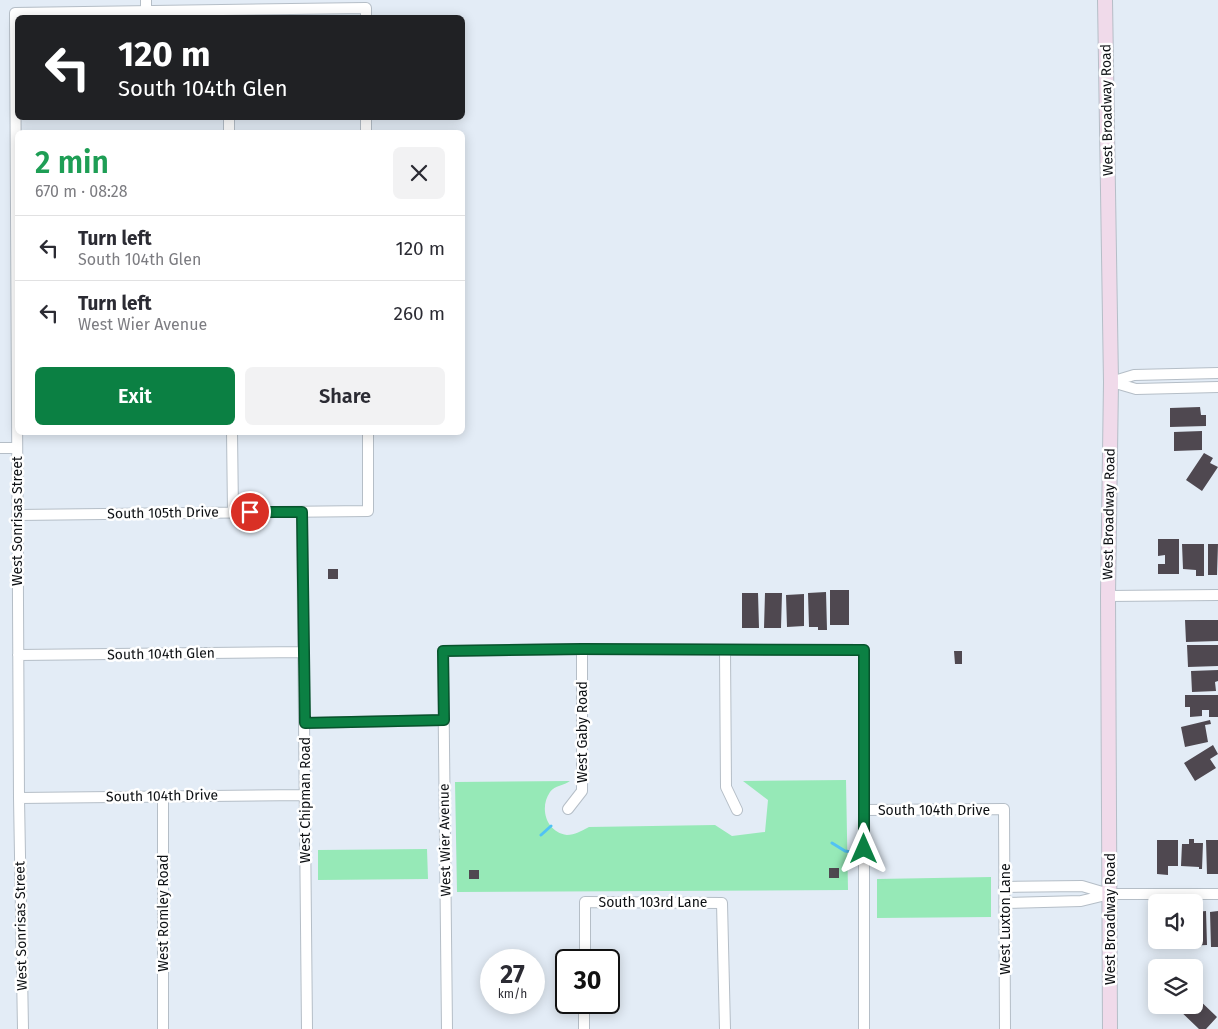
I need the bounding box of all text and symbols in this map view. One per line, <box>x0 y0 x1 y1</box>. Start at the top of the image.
text: 120 m <box>118 33 211 75</box>
icon: left <box>35 35 100 100</box>
street label: West Broadway Road <box>1097 44 1117 176</box>
text: South 104th Glen <box>118 75 288 102</box>
text: 2 min <box>35 145 109 181</box>
button: close <box>393 147 445 199</box>
text: 670 m · 08:28 <box>35 182 128 201</box>
text: Turn left <box>78 227 152 250</box>
icon: left <box>35 234 63 262</box>
text: 120 m <box>395 237 445 260</box>
text: South 104th Glen <box>78 250 201 269</box>
text: Turn left <box>78 292 152 315</box>
icon: left <box>35 299 63 327</box>
text: 260 m <box>394 302 445 325</box>
text: West Wier Avenue <box>78 315 207 334</box>
button: Exit <box>35 367 235 425</box>
button: Share <box>245 367 445 425</box>
street label: West Broadway Road <box>1099 448 1119 580</box>
street label: West Sonrisas Street <box>9 455 26 586</box>
pin <box>229 491 271 533</box>
icon: arrive <box>236 498 264 526</box>
street label: South 105th Drive <box>107 504 219 522</box>
street label: South 104th Glen <box>107 645 215 663</box>
street label: West Gaby Road <box>574 681 591 783</box>
street label: West Chipman Road <box>297 737 314 863</box>
street label: West Wier Avenue <box>436 783 454 897</box>
street label: South 104th Drive <box>106 787 218 805</box>
street label: South 104th Drive <box>878 802 990 819</box>
position arrow <box>837 822 889 874</box>
street label: West Broadway Road <box>1102 853 1119 985</box>
street label: West Romley Road <box>155 854 172 972</box>
street label: West Sonrisas Street <box>11 860 31 991</box>
street label: West Luxton Lane <box>997 863 1014 975</box>
street label: South 103rd Lane <box>599 894 708 911</box>
map controls <box>1148 894 1203 1014</box>
button: sound <box>1148 894 1203 949</box>
speed limit sign: 30 <box>555 949 620 1014</box>
button: layers <box>1148 959 1203 1014</box>
text: 27 <box>500 960 525 990</box>
text: km/h <box>498 987 527 1001</box>

